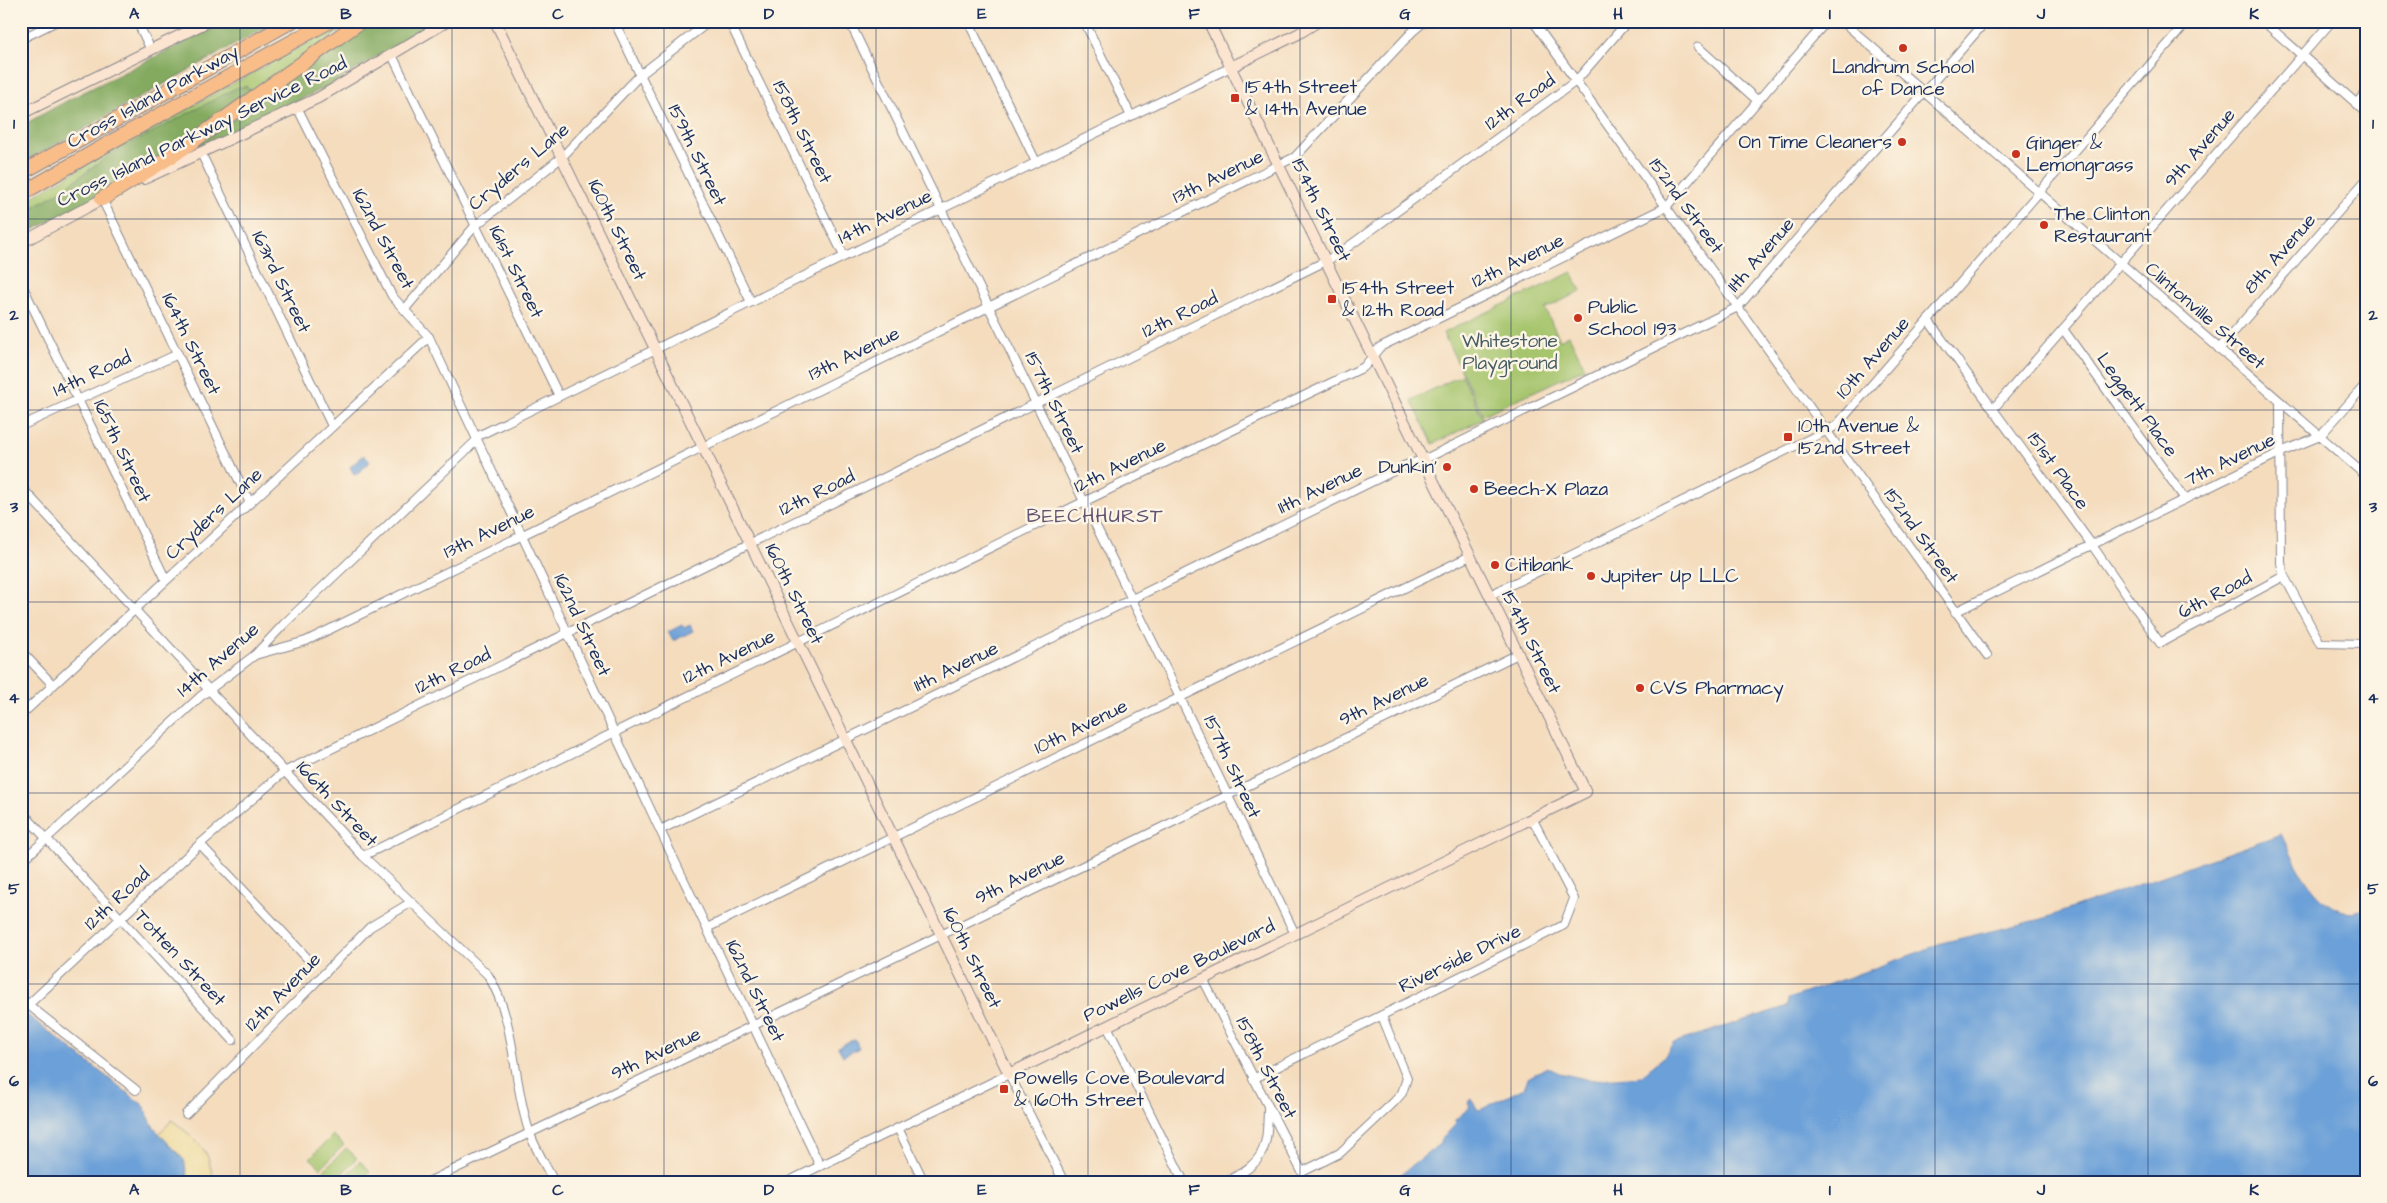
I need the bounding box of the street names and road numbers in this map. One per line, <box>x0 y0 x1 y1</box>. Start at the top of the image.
street label: Cross Island Parkway <box>62 38 245 156</box>
street label: Cross Island Parkway Service Road <box>53 50 352 215</box>
street label: 12th Road <box>1479 67 1561 137</box>
street label: 158th Street <box>765 76 839 188</box>
street label: 159th Street <box>661 100 733 211</box>
street label: 9th Avenue <box>2158 102 2242 194</box>
street label: Cryders Lane <box>463 117 576 218</box>
street label: 13th Avenue <box>1168 143 1268 211</box>
street label: 152nd Street <box>1642 153 1730 260</box>
street label: 154th Street <box>1284 154 1358 267</box>
street label: 160th Street <box>581 175 653 285</box>
street label: 14th Avenue <box>833 183 937 251</box>
street label: 162nd Street <box>345 184 421 294</box>
street label: 8th Avenue <box>2237 208 2323 300</box>
street label: 11th Avenue <box>1721 212 1801 298</box>
street label: 161st Street <box>482 221 550 323</box>
street label: 163rd Street <box>245 226 317 338</box>
street label: 12th Avenue <box>1467 227 1569 295</box>
street label: Clintonville Street <box>2139 256 2271 376</box>
street label: 12th Road <box>1137 285 1223 345</box>
street label: 164th Street <box>155 288 228 400</box>
street label: 10th Avenue <box>1830 311 1916 405</box>
street label: 13th Avenue <box>804 320 904 388</box>
street label: 14th Road <box>48 344 136 404</box>
street label: 157th Street <box>1018 347 1091 459</box>
street label: Leggett Place <box>2089 347 2184 463</box>
street label: 165th Street <box>86 395 158 507</box>
street label: 7th Avenue <box>2180 426 2280 494</box>
street label: 151st Place <box>2021 427 2095 515</box>
street label: 12th Avenue <box>1069 432 1171 500</box>
street label: 11th Avenue <box>1273 457 1367 521</box>
street label: Cryders Lane <box>159 462 269 567</box>
street label: 12th Road <box>774 463 860 523</box>
street label: 152nd Street <box>1877 483 1965 590</box>
street label: 13th Avenue <box>439 498 539 566</box>
street label: 160th Street <box>758 539 830 649</box>
street label: 6th Road <box>2173 564 2257 626</box>
street label: 162nd Street <box>546 569 618 681</box>
street label: 154th Street <box>1494 586 1568 699</box>
street label: 14th Avenue <box>171 616 265 704</box>
street label: 12th Avenue <box>678 623 780 691</box>
street label: 11th Avenue <box>909 635 1003 699</box>
street label: 12th Road <box>410 641 496 701</box>
street label: 9th Avenue <box>1334 667 1434 733</box>
street label: 10th Avenue <box>1030 693 1132 761</box>
street label: 157th Street <box>1196 711 1268 823</box>
street label: 166th Street <box>290 755 384 854</box>
street label: 9th Avenue <box>970 845 1070 911</box>
street label: 12th Road <box>78 861 156 937</box>
street label: Totten Street <box>128 903 232 1013</box>
street label: 160th Street <box>936 903 1008 1013</box>
street label: Powells Cove Boulevard <box>1079 913 1280 1029</box>
street label: Riverside Drive <box>1394 918 1526 1000</box>
street label: 162nd Street <box>719 935 792 1047</box>
street label: 12th Avenue <box>239 947 327 1037</box>
street label: 158th Street <box>1229 1012 1303 1124</box>
street label: 9th Avenue <box>606 1021 706 1087</box>

